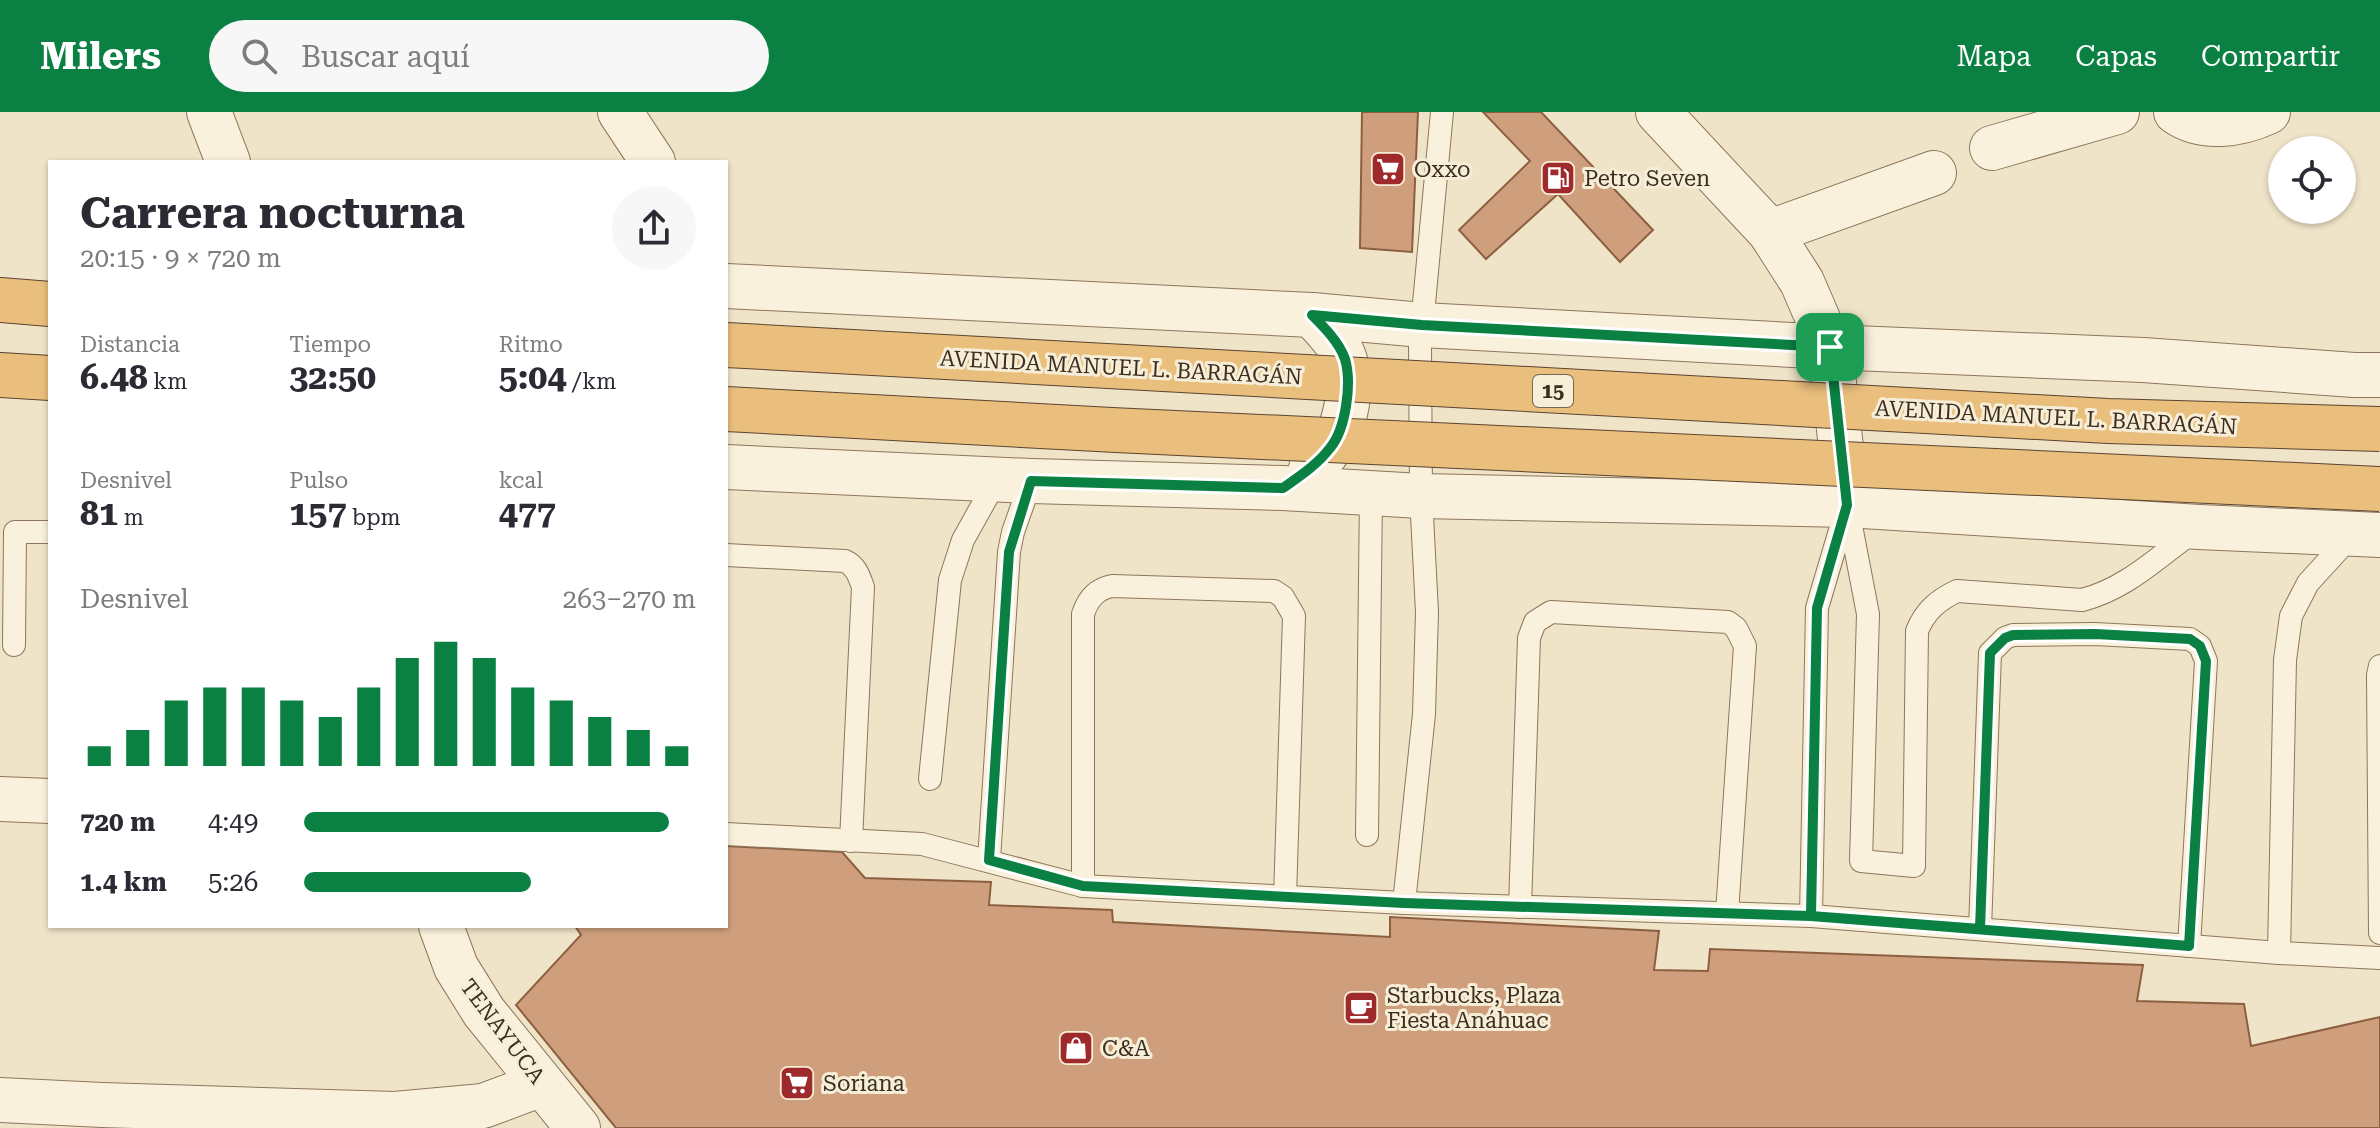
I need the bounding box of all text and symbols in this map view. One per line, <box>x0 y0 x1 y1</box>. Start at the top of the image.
search box <box>209 20 769 92</box>
text: Milers <box>40 34 161 78</box>
icon: search <box>237 34 281 78</box>
text: Buscar aquí <box>301 39 470 74</box>
text: Mapa <box>1956 40 2031 73</box>
text: Capas <box>2075 40 2157 73</box>
text: Compartir <box>2201 40 2340 73</box>
map controls <box>2268 136 2356 224</box>
button: locate <box>2268 136 2356 224</box>
supermarket icon: Oxxo <box>1369 150 1407 188</box>
place label: Oxxo <box>1414 157 1471 182</box>
fuel station icon: Petro Seven <box>1539 159 1577 197</box>
place label: Petro Seven <box>1584 166 1710 191</box>
button: share <box>612 186 696 270</box>
text: Carrera nocturna <box>80 187 465 239</box>
text: 20:15 · 9 × 720 m <box>80 243 281 273</box>
pin <box>1796 313 1864 381</box>
icon: arrive <box>1808 325 1852 369</box>
text: Distancia <box>80 332 180 357</box>
text: Tiempo <box>289 332 371 357</box>
text: Ritmo <box>499 332 563 357</box>
street label: AVENIDA MANUEL L. BARRAGÁN <box>939 345 1303 389</box>
text: 6.48 <box>80 357 148 397</box>
text: 32:50 <box>289 357 376 397</box>
text: 5:04 <box>499 357 566 397</box>
text: km <box>148 369 187 394</box>
text: /km <box>566 369 616 394</box>
road number: 15 <box>1533 375 1573 407</box>
street label: AVENIDA MANUEL L. BARRAGÁN <box>1874 395 2238 439</box>
text: Desnivel <box>80 468 172 493</box>
text: Pulso <box>289 468 348 493</box>
text: kcal <box>499 468 543 493</box>
text: 81 <box>80 493 118 533</box>
text: 157 <box>289 493 346 533</box>
text: 477 <box>499 493 556 533</box>
text: m <box>118 505 144 530</box>
text: bpm <box>346 505 401 530</box>
text: Desnivel <box>80 584 189 614</box>
text: 263–270 m <box>563 584 696 614</box>
text: 720 m <box>80 807 155 837</box>
text: 4:49 <box>208 807 258 837</box>
text: 1.4 km <box>80 867 167 897</box>
text: 5:26 <box>208 867 258 897</box>
street label: TENAYUCA <box>455 974 550 1089</box>
place label: Starbucks, Plaza Fiesta Anáhuac <box>1387 983 1561 1033</box>
cafe icon: Starbucks, Plaza Fiesta Anáhuac <box>1342 989 1380 1027</box>
shop icon: C&A <box>1057 1029 1095 1067</box>
place label: C&A <box>1102 1036 1150 1061</box>
supermarket icon: Soriana <box>778 1064 816 1102</box>
place label: Soriana <box>823 1071 905 1096</box>

